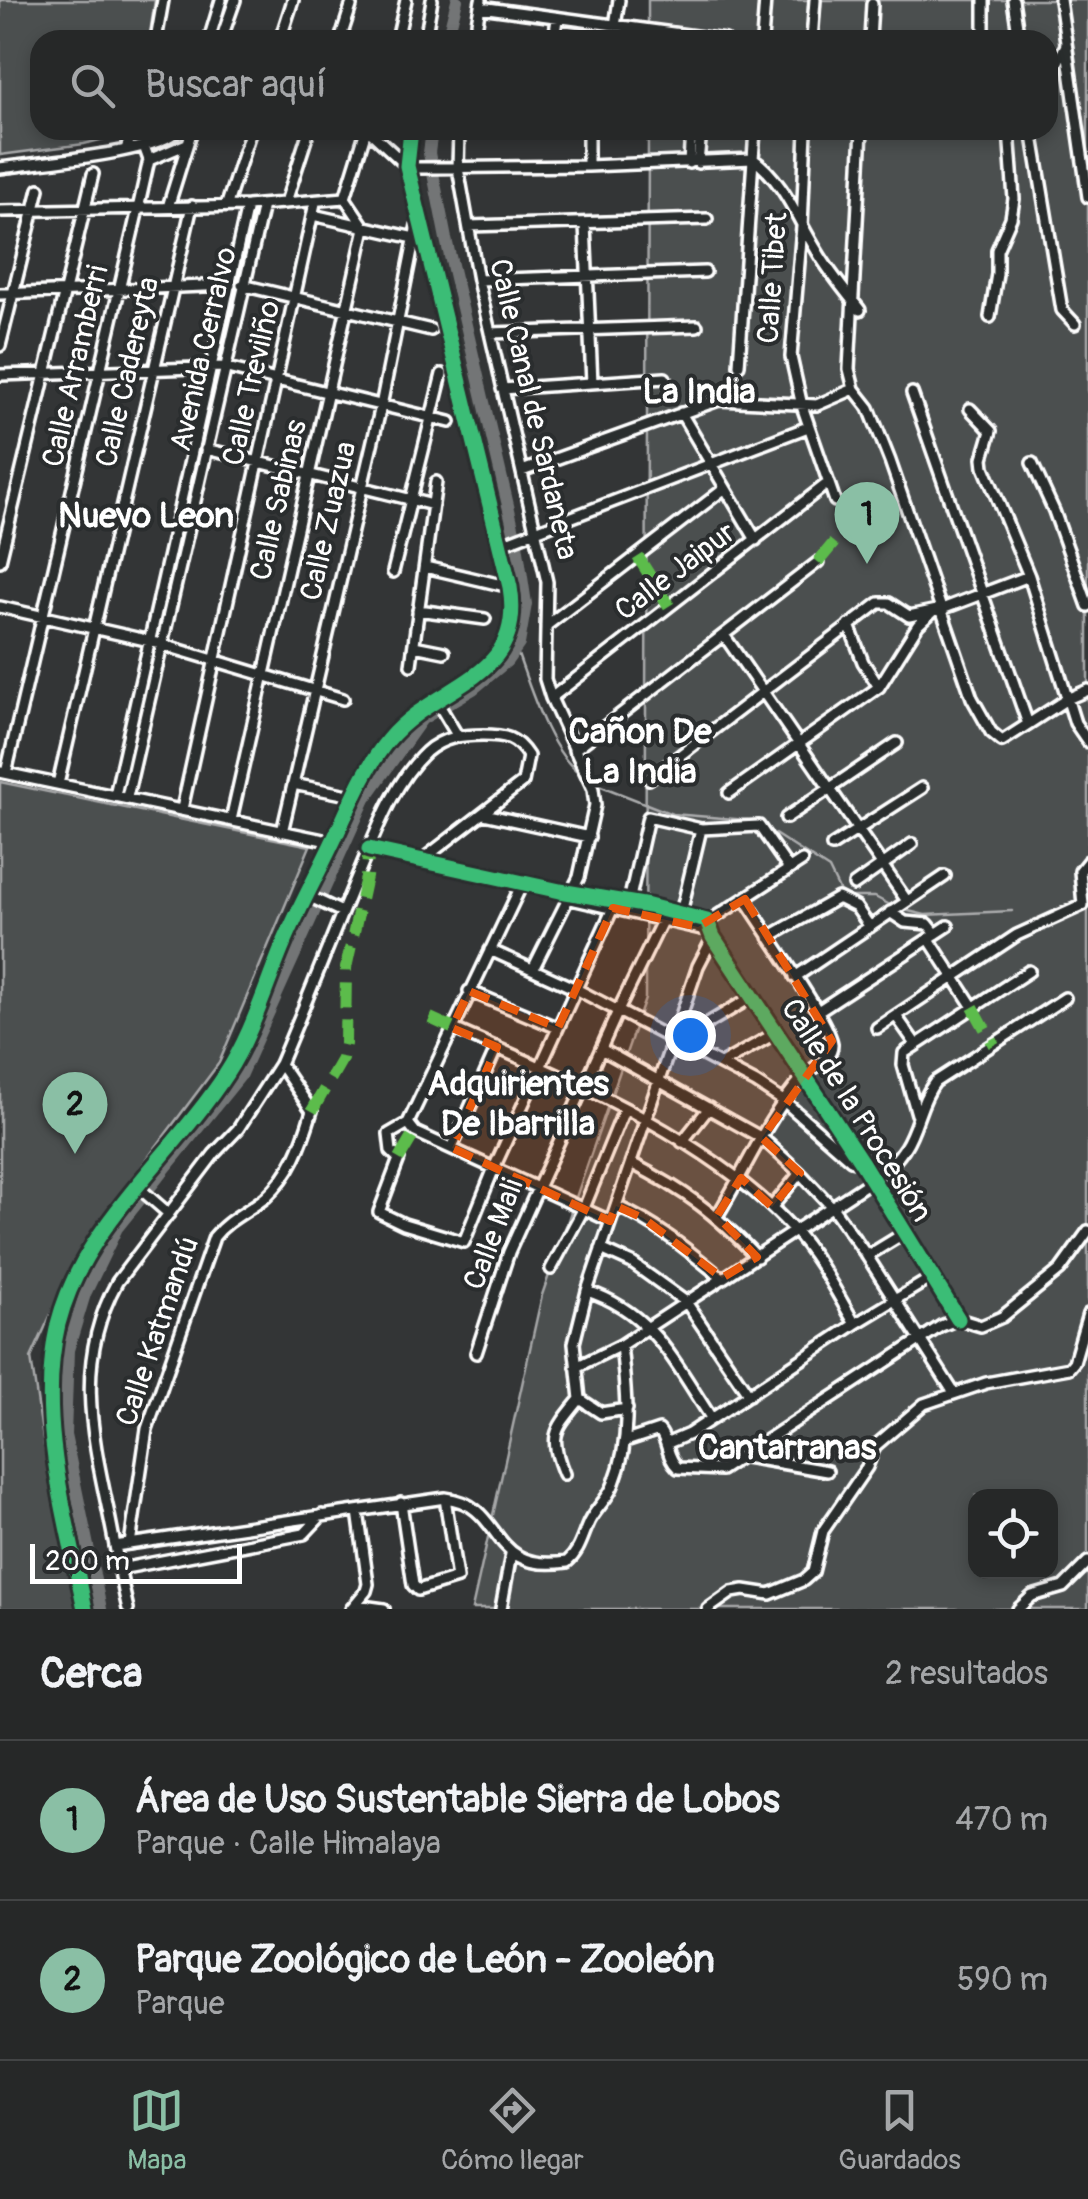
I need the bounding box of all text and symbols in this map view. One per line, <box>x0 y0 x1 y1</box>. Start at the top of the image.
search box <box>30 30 1058 140</box>
icon: search <box>65 58 120 113</box>
text: Buscar aquí <box>145 61 327 109</box>
street label: Calle Tibet <box>749 210 796 345</box>
street label: Avenida Cerralvo <box>162 243 245 455</box>
street label: Calle Canal de Sardaneta <box>481 255 586 563</box>
street label: Calle Arramberri <box>34 262 117 471</box>
street label: Calle Cadereyta <box>88 273 167 471</box>
street label: Calle Trevilño <box>215 297 288 469</box>
district label: La India <box>643 370 755 414</box>
street label: Calle Sabinas <box>242 416 315 584</box>
street label: Calle Zuazua <box>292 438 365 604</box>
pin: 1 <box>834 482 900 564</box>
district label: Nuevo Leon <box>58 494 234 538</box>
street label: Calle Jaipur <box>608 514 743 629</box>
district label: Cañon De La India <box>568 710 712 794</box>
street label: Calle de la Procesión <box>773 992 940 1229</box>
your location <box>665 1010 716 1061</box>
district label: Adquirientes De Ibarrilla <box>427 1062 609 1146</box>
pin: 2 <box>42 1072 108 1154</box>
street label: Calle Mali <box>455 1173 532 1295</box>
street label: Calle Katmandú <box>108 1231 207 1431</box>
district label: Cantarranas <box>698 1426 877 1470</box>
map controls <box>968 1489 1058 1579</box>
button: locate <box>968 1489 1058 1579</box>
scale bar <box>30 1539 242 1584</box>
text: 200 m <box>45 1544 130 1579</box>
text: Cerca <box>40 1648 142 1700</box>
text: 2 resultados <box>885 1654 1048 1694</box>
text: Área de Uso Sustentable Sierra de Lobos <box>135 1776 780 1824</box>
text: 1 <box>66 1800 79 1840</box>
text: 470 m <box>955 1800 1048 1840</box>
text: Parque · Calle Himalaya <box>135 1824 441 1864</box>
text: Parque Zoológico de León - Zooleón <box>135 1936 715 1984</box>
text: 2 <box>64 1960 81 2000</box>
text: 590 m <box>957 1960 1048 2000</box>
text: Parque <box>135 1984 225 2024</box>
tab: Mapa <box>127 2083 187 2178</box>
tab: Cómo llegar <box>441 2083 584 2178</box>
tab: Guardados <box>838 2083 961 2178</box>

